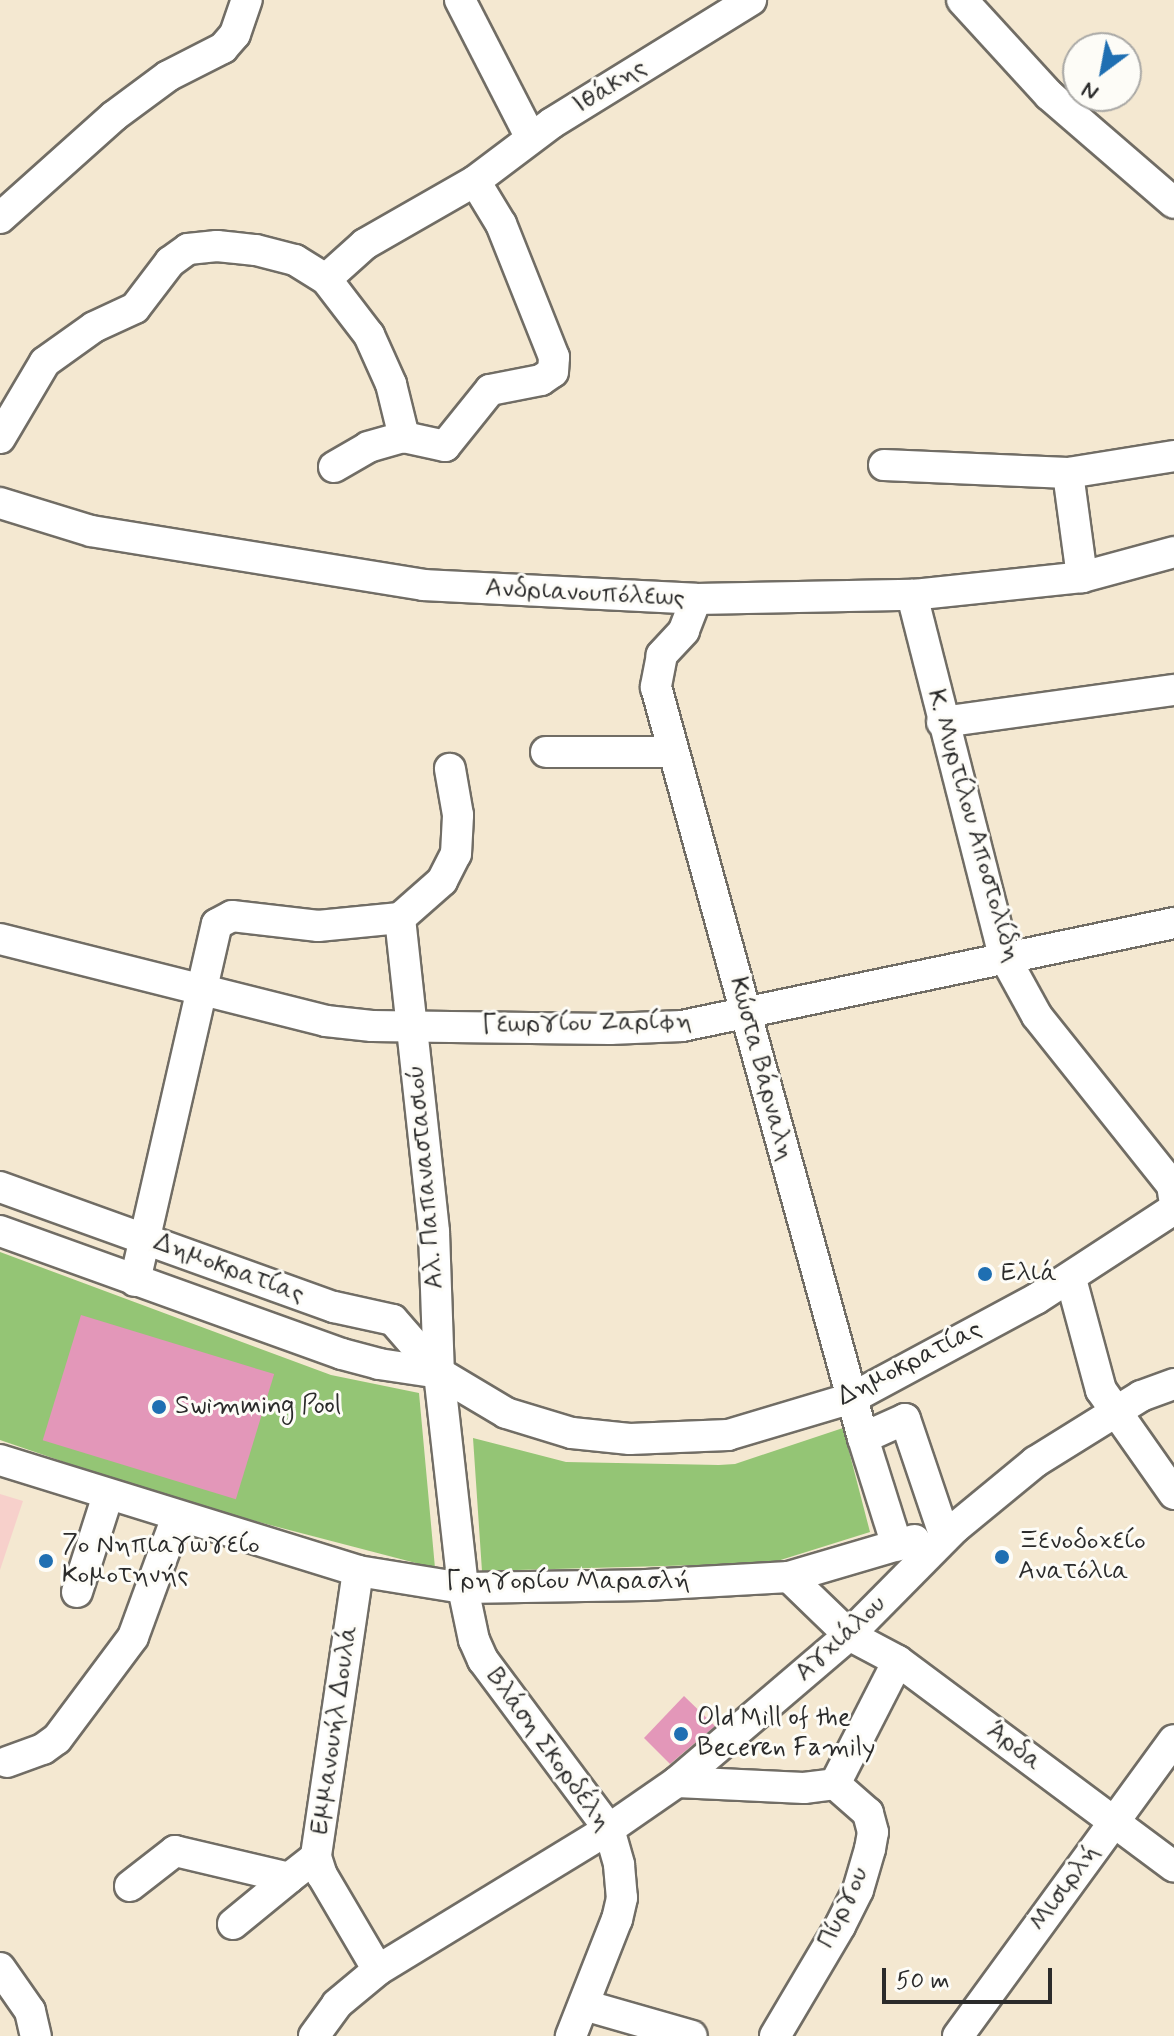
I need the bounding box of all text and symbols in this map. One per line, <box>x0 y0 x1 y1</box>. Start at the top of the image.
north arrow <box>1062 32 1142 112</box>
street label: Ιθάκης <box>567 52 653 122</box>
text: N <box>1077 75 1104 106</box>
street label: Ανδριανουπόλεως <box>484 573 686 615</box>
street label: Κ. Μυρτίλου Αποστολίδη <box>919 686 1027 966</box>
street label: Κώστα Βάρναλη <box>722 974 800 1164</box>
street label: Γεωργίου Ζαρίφη <box>481 1007 693 1041</box>
street label: Αλ. Παπαναστασιού <box>401 1064 451 1290</box>
street label: Δημοκρατίας <box>149 1227 309 1311</box>
place label: Ελιά <box>1001 1258 1057 1290</box>
marker: Ελιά <box>976 1265 994 1283</box>
street label: Δημοκρατίας <box>833 1314 987 1414</box>
place label: Swimming Pool <box>175 1391 341 1423</box>
marker: Swimming Pool <box>150 1398 168 1416</box>
place label: Ξενοδοχείο Ανατόλια <box>1018 1526 1146 1588</box>
place label: 7ο Νηπιαγωγείο Κομοτηνής <box>62 1530 260 1592</box>
marker: Ξενοδοχείο Ανατόλια <box>993 1548 1011 1566</box>
marker: 7ο Νηπιαγωγείο Κομοτηνής <box>37 1552 55 1570</box>
street label: Γρηγορίου Μαρασλή <box>446 1566 690 1598</box>
street label: Αγχιάλου <box>789 1589 893 1689</box>
street label: Εμμανουήλ Δουλά <box>305 1623 365 1837</box>
street label: Βλάση Σκορδέλη <box>478 1662 618 1838</box>
place label: Old Mill of the Beceren Family <box>697 1703 867 1764</box>
street label: Άρδα <box>980 1716 1048 1778</box>
marker: Old Mill of the Beceren Family <box>672 1725 690 1743</box>
street label: Μισιρλή <box>1023 1838 1107 1938</box>
street label: Πύργου <box>812 1862 876 1954</box>
scale bar <box>886 1952 1056 2002</box>
text: 50 m <box>896 1966 950 1997</box>

